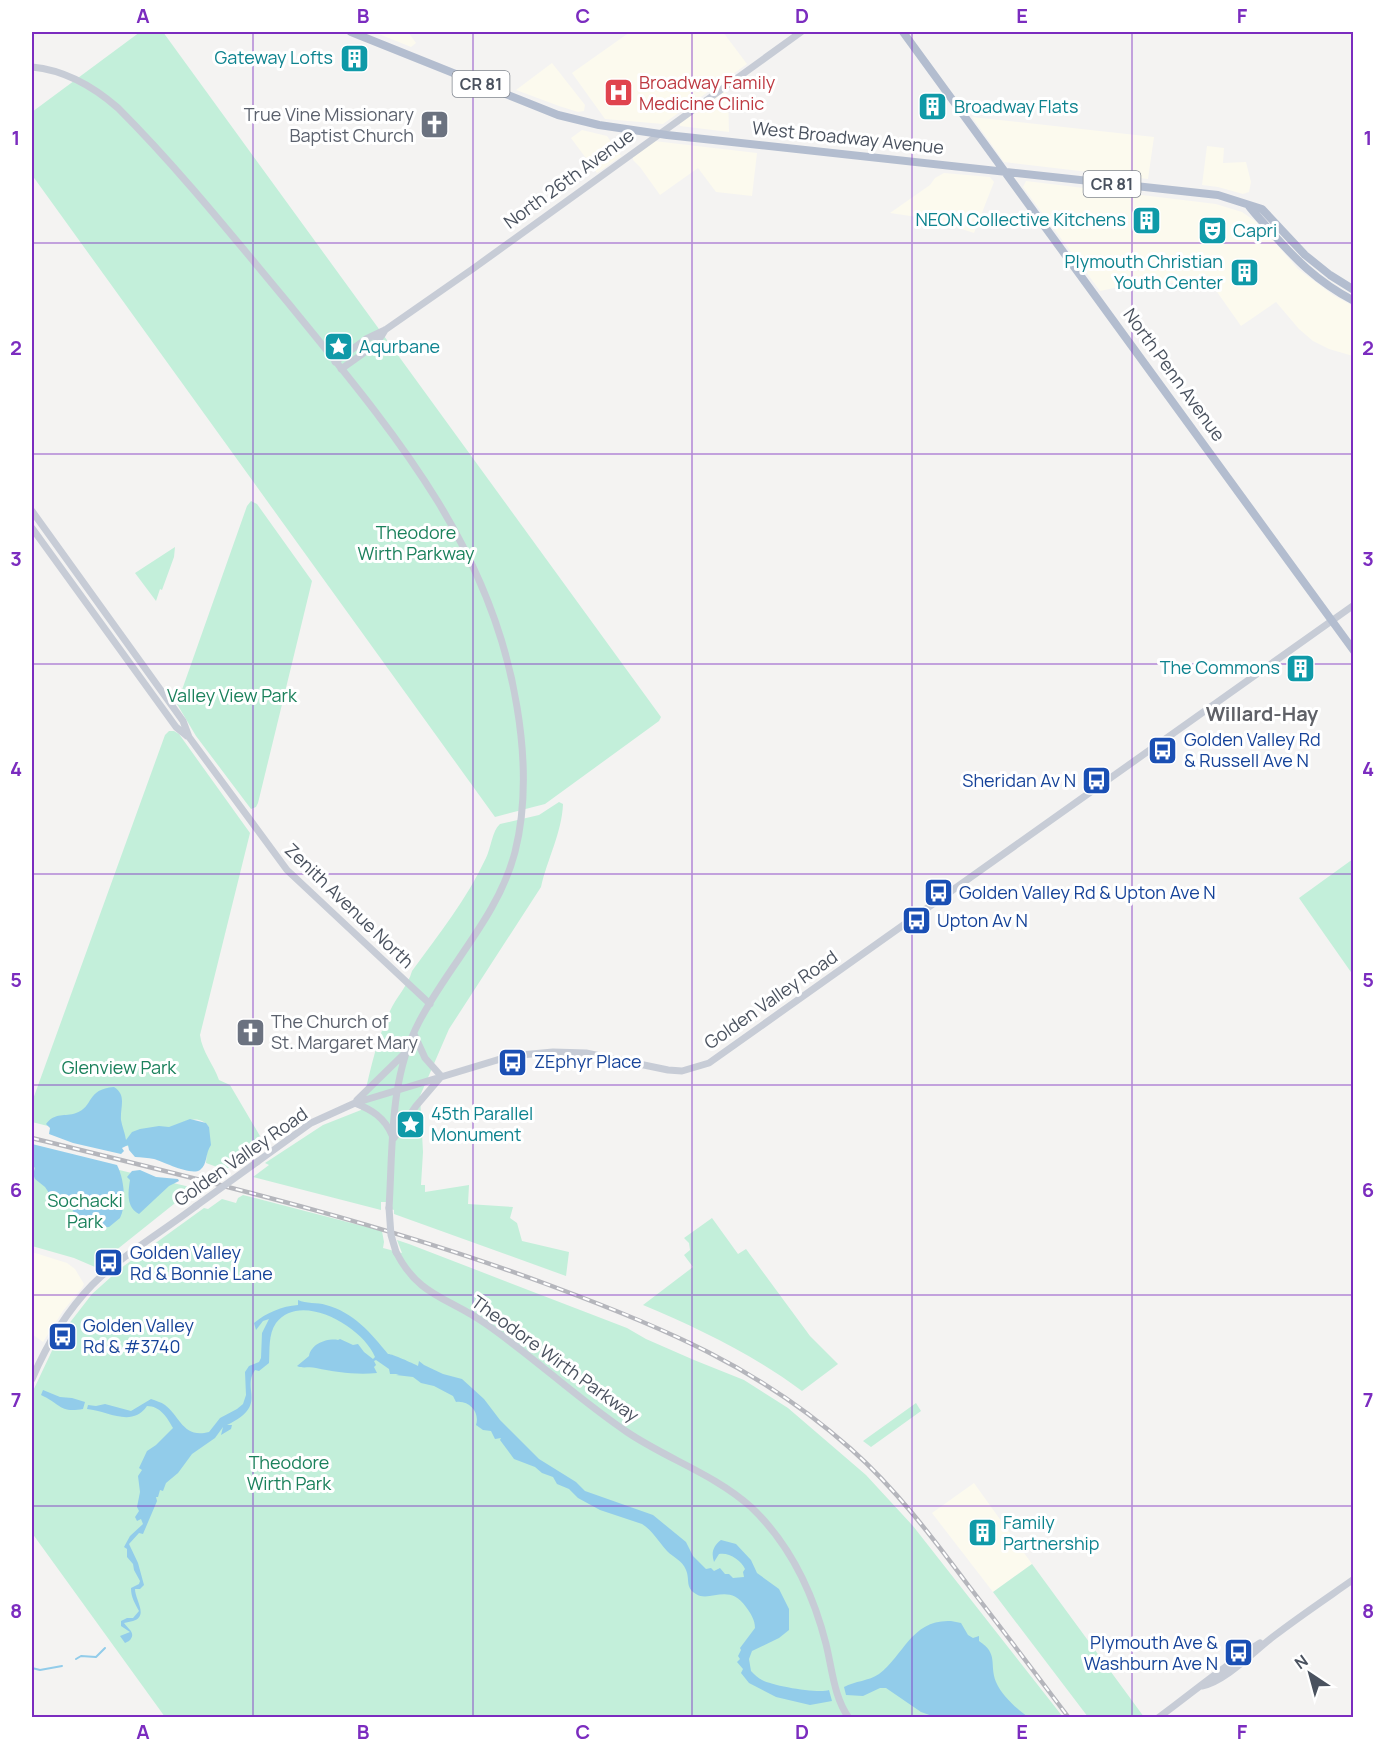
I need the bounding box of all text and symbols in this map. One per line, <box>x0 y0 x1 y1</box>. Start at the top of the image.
text: A <box>136 2 150 29</box>
text: B <box>357 2 370 29</box>
text: C <box>576 2 590 29</box>
text: D <box>795 2 809 29</box>
text: E <box>1016 2 1028 29</box>
text: F <box>1237 2 1248 29</box>
building icon: Gateway Lofts <box>338 42 370 74</box>
place label: Gateway Lofts <box>215 45 333 69</box>
place label: Broadway Family Medicine Clinic <box>639 70 776 115</box>
road number: CR 81 <box>452 71 510 97</box>
hospital icon: Broadway Family Medicine Clinic <box>602 77 634 109</box>
building icon: Broadway Flats <box>917 91 949 123</box>
place label: Broadway Flats <box>954 94 1078 118</box>
place label: True Vine Missionary Baptist Church <box>244 102 414 147</box>
church icon: True Vine Missionary Baptist Church <box>419 109 451 141</box>
street label: West Broadway Avenue <box>751 115 945 159</box>
street label: North 26th Avenue <box>498 123 638 234</box>
text: 1 <box>12 124 20 151</box>
text: 1 <box>1364 124 1372 151</box>
road number: CR 81 <box>1084 171 1140 197</box>
building icon: NEON Collective Kitchens <box>1131 204 1163 236</box>
place label: NEON Collective Kitchens <box>915 207 1126 231</box>
theatre icon: Capri <box>1196 215 1228 247</box>
place label: Capri <box>1233 218 1277 242</box>
place label: Plymouth Christian Youth Center <box>1065 249 1224 294</box>
building icon: Plymouth Christian Youth Center <box>1228 256 1260 288</box>
street label: North Penn Avenue <box>1118 303 1231 446</box>
place icon: Aqurbane <box>322 331 354 363</box>
text: 2 <box>10 334 22 361</box>
place label: Aqurbane <box>359 334 440 358</box>
text: 2 <box>1362 334 1374 361</box>
park label: Theodore Wirth Parkway <box>358 520 475 565</box>
text: 3 <box>10 545 22 572</box>
text: 3 <box>1362 545 1374 572</box>
building icon: The Commons <box>1285 652 1317 684</box>
place label: The Commons <box>1160 655 1280 679</box>
park label: Valley View Park <box>167 683 298 707</box>
district label: Willard-Hay <box>1206 700 1319 727</box>
place label: Golden Valley Rd & Russell Ave N <box>1184 727 1321 772</box>
bus stop icon: Golden Valley Rd & Russell Ave N <box>1147 734 1179 766</box>
text: 4 <box>10 755 22 782</box>
text: 4 <box>1362 755 1374 782</box>
bus stop icon: Sheridan Av N <box>1081 765 1113 797</box>
place label: Sheridan Av N <box>962 768 1076 792</box>
street label: Zenith Avenue North <box>280 838 419 973</box>
bus stop icon: Golden Valley Rd & Upton Ave N <box>922 877 954 909</box>
place label: Golden Valley Rd & Upton Ave N <box>959 880 1216 904</box>
bus stop icon: Upton Av N <box>900 905 932 937</box>
place label: Upton Av N <box>937 908 1028 932</box>
street label: Golden Valley Road <box>699 944 842 1054</box>
text: 5 <box>10 966 22 993</box>
text: 5 <box>1362 966 1374 993</box>
place label: The Church of St. Margaret Mary <box>271 1009 419 1054</box>
church icon: The Church of St. Margaret Mary <box>234 1016 266 1048</box>
bus stop icon: ZEphyr Place <box>497 1046 529 1078</box>
place label: ZEphyr Place <box>534 1049 642 1073</box>
park label: Glenview Park <box>62 1055 177 1079</box>
street label: Golden Valley Road <box>169 1101 312 1211</box>
place label: 45th Parallel Monument <box>431 1101 533 1146</box>
place icon: 45th Parallel Monument <box>394 1108 426 1140</box>
text: 6 <box>10 1176 22 1203</box>
text: 6 <box>1362 1176 1374 1203</box>
park label: Sochacki Park <box>47 1188 123 1233</box>
place label: Golden Valley Rd & Bonnie Lane <box>130 1240 273 1285</box>
bus stop icon: Golden Valley Rd & Bonnie Lane <box>93 1247 125 1279</box>
street label: Theodore Wirth Parkway <box>467 1289 644 1427</box>
place label: Golden Valley Rd & #3740 <box>83 1313 195 1358</box>
bus stop icon: Golden Valley Rd & #3740 <box>46 1320 78 1352</box>
text: 7 <box>11 1386 21 1413</box>
text: 7 <box>1363 1386 1373 1413</box>
park label: Theodore Wirth Park <box>247 1450 332 1495</box>
place label: Family Partnership <box>1003 1510 1099 1555</box>
building icon: Family Partnership <box>966 1517 998 1549</box>
text: 8 <box>10 1597 22 1624</box>
text: 8 <box>1362 1597 1374 1624</box>
place label: Plymouth Ave & Washburn Ave N <box>1084 1630 1218 1675</box>
bus stop icon: Plymouth Ave & Washburn Ave N <box>1223 1637 1255 1669</box>
north arrow <box>1280 1644 1340 1704</box>
text: N <box>1290 1650 1312 1674</box>
text: A <box>136 1718 150 1745</box>
text: B <box>357 1718 370 1745</box>
text: C <box>576 1718 590 1745</box>
text: D <box>795 1718 809 1745</box>
text: E <box>1016 1718 1028 1745</box>
text: F <box>1237 1718 1248 1745</box>

